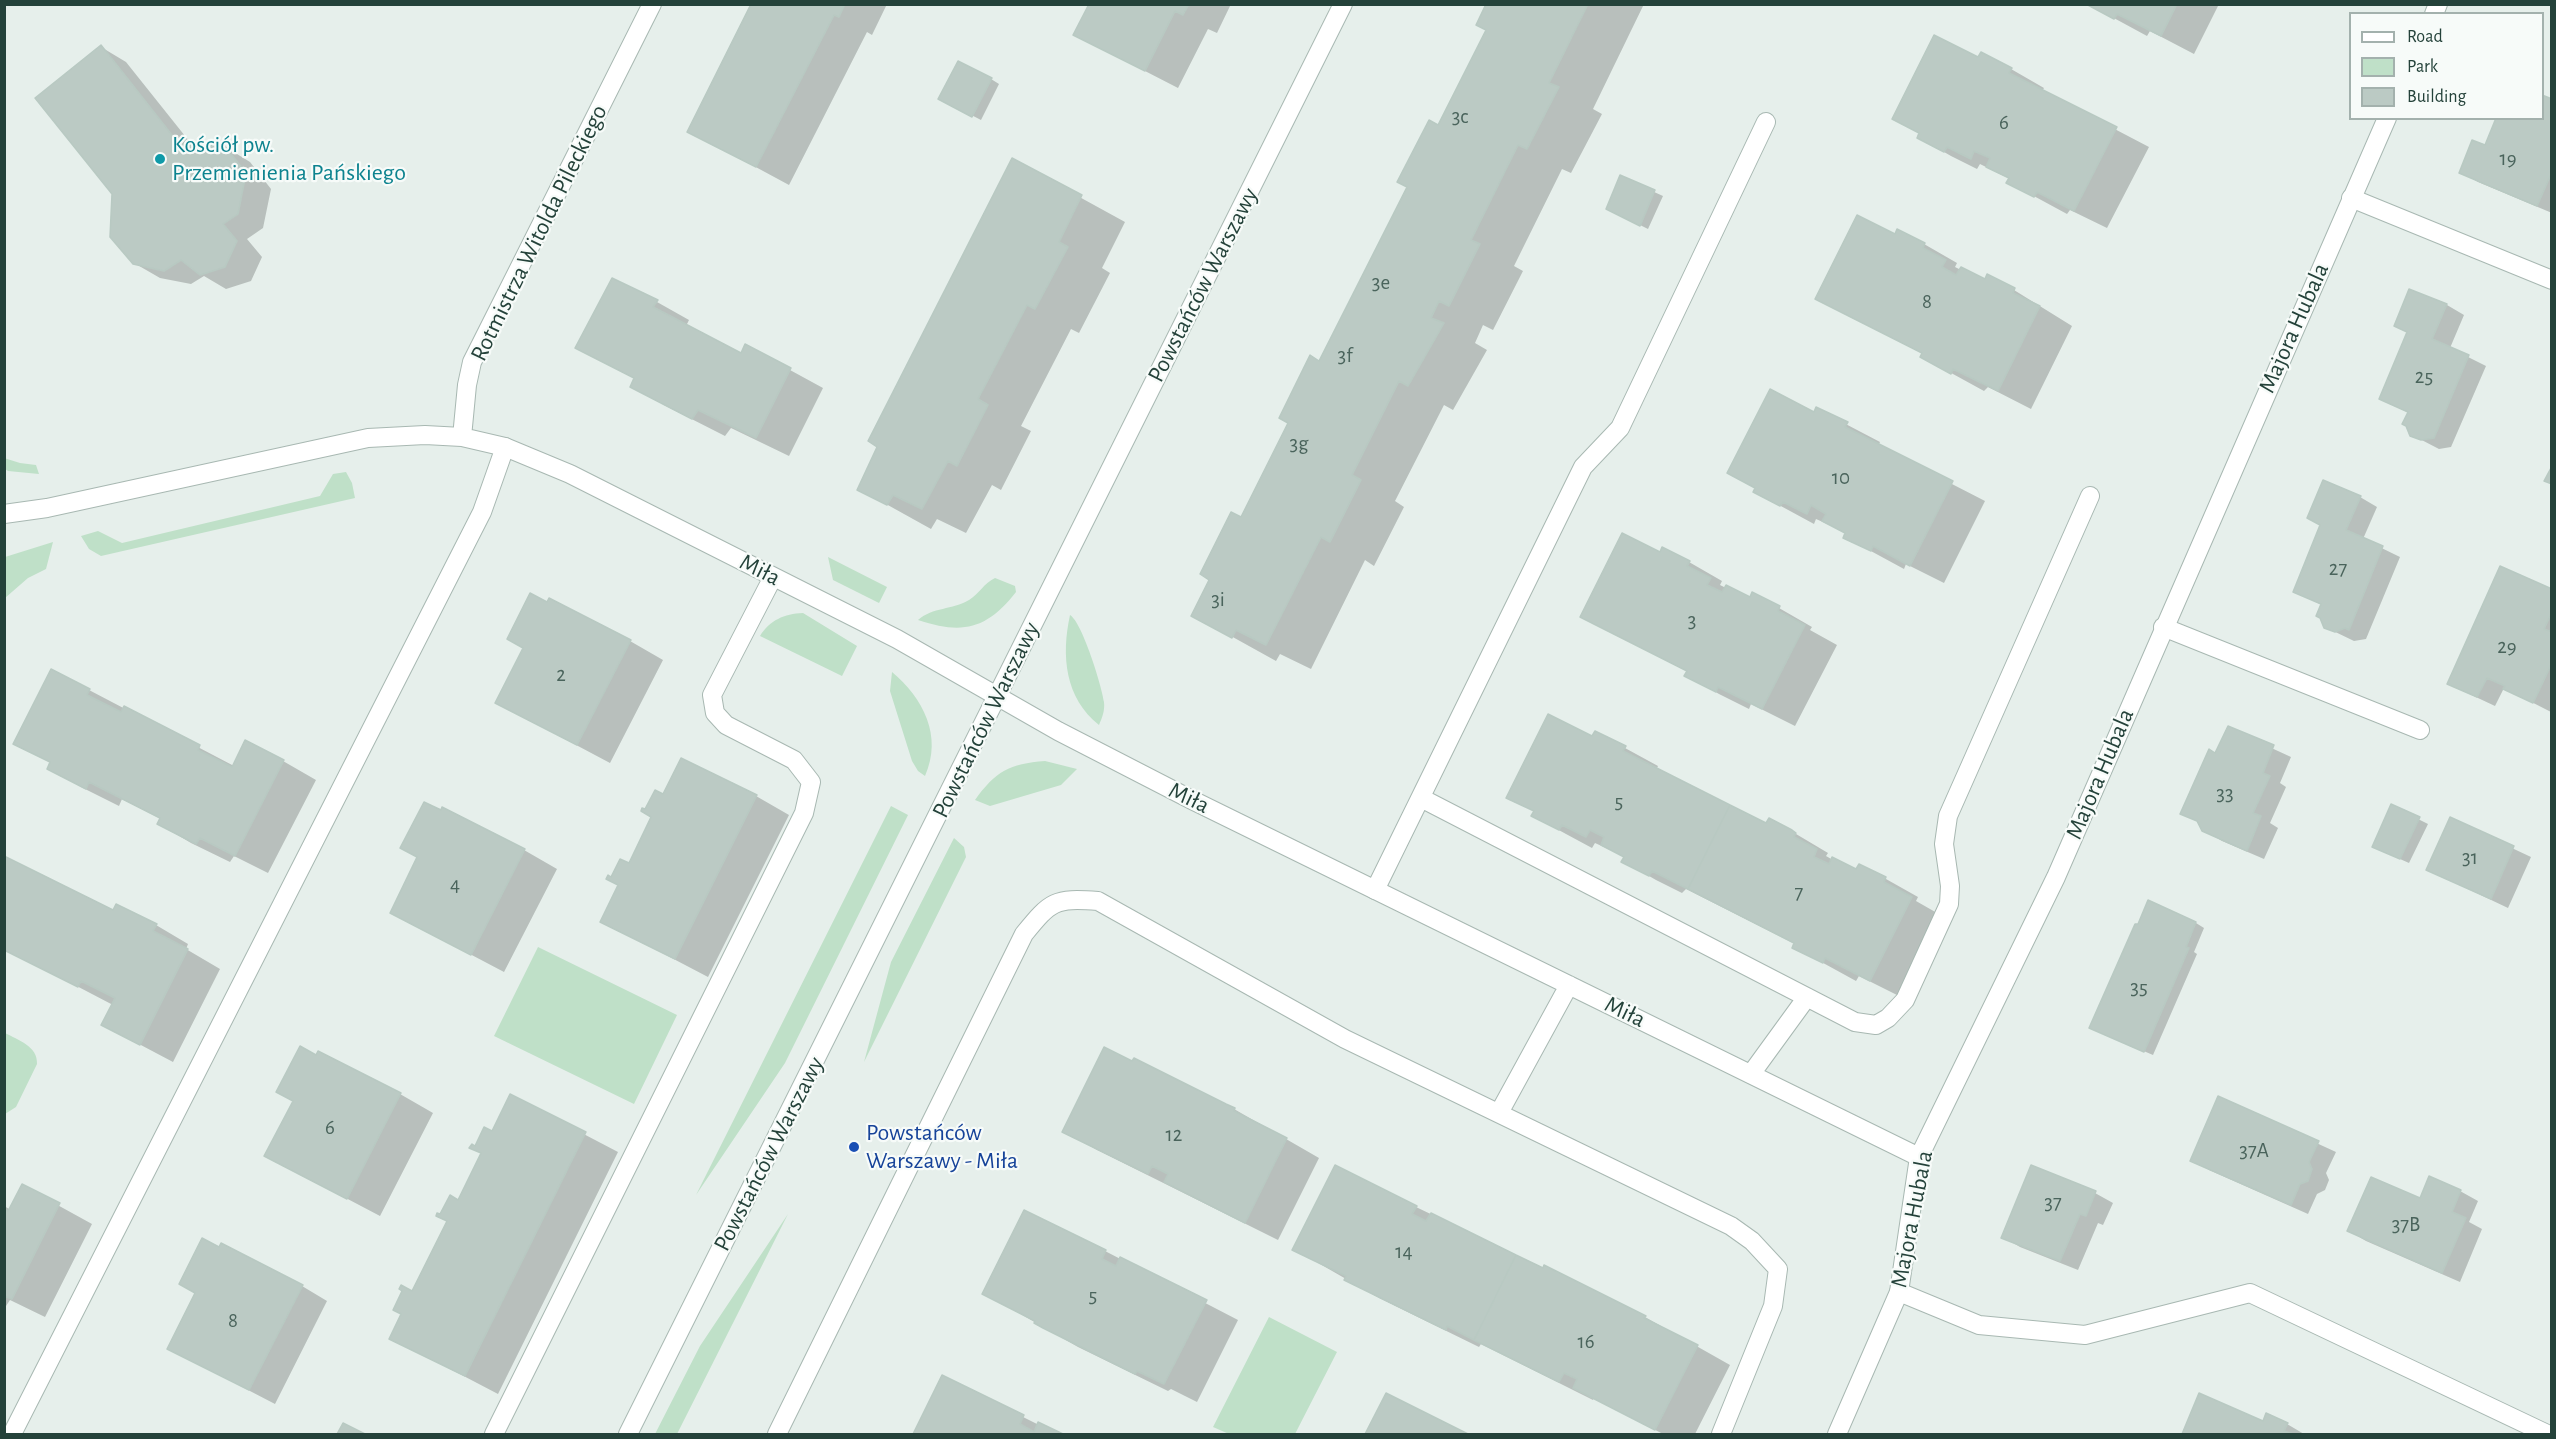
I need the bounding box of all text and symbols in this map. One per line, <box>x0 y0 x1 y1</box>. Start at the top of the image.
legend <box>2349 12 2544 120</box>
text: Road <box>2407 28 2443 46</box>
text: Park <box>2407 58 2438 76</box>
text: Building <box>2407 88 2466 106</box>
street label: Rotmistrza Witolda Pileckiego <box>464 100 614 366</box>
house number: 3c <box>1452 104 1468 130</box>
house number: 6 <box>1999 110 2009 136</box>
place label: Kościół pw. Przemienienia Pańskiego <box>172 131 406 187</box>
house number: 19 <box>2499 146 2517 172</box>
marker: Kościół pw. Przemienienia Pańskiego <box>153 152 167 166</box>
street label: Powstańców Warszawy <box>1142 183 1264 387</box>
street label: Majora Hubala <box>2253 259 2335 397</box>
house number: 3e <box>1372 270 1390 296</box>
house number: 8 <box>1922 289 1932 315</box>
house number: 3f <box>1337 343 1353 369</box>
house number: 25 <box>2415 364 2433 390</box>
house number: 3g <box>1290 431 1308 457</box>
house number: 10 <box>1832 465 1850 491</box>
street label: Miła <box>735 548 785 592</box>
house number: 27 <box>2329 556 2347 582</box>
house number: 3i <box>1211 587 1225 613</box>
house number: 3 <box>1688 608 1696 634</box>
street label: Powstańców Warszawy <box>926 617 1046 823</box>
house number: 29 <box>2497 634 2517 660</box>
house number: 2 <box>556 662 566 688</box>
street label: Majora Hubala <box>2060 704 2140 844</box>
street label: Miła <box>1164 776 1214 820</box>
house number: 33 <box>2216 781 2234 807</box>
house number: 5 <box>1615 789 1623 815</box>
house number: 31 <box>2462 845 2478 871</box>
house number: 4 <box>450 872 460 898</box>
house number: 7 <box>1795 880 1803 906</box>
house number: 35 <box>2130 975 2148 1001</box>
street label: Miła <box>1600 990 1650 1034</box>
street label: Powstańców Warszawy <box>708 1052 830 1256</box>
house number: 6 <box>325 1115 335 1141</box>
place label: Powstańców Warszawy - Miła <box>866 1119 1018 1175</box>
house number: 12 <box>1166 1122 1182 1148</box>
house number: 37A <box>2239 1138 2269 1164</box>
marker: Powstańców Warszawy - Miła <box>847 1140 861 1154</box>
street label: Majora Hubala <box>1885 1148 1939 1290</box>
house number: 37 <box>2044 1190 2062 1216</box>
house number: 37B <box>2392 1212 2420 1238</box>
house number: 14 <box>1395 1239 1413 1265</box>
house number: 5 <box>1089 1283 1097 1309</box>
house number: 8 <box>228 1308 238 1334</box>
house number: 16 <box>1577 1329 1595 1355</box>

